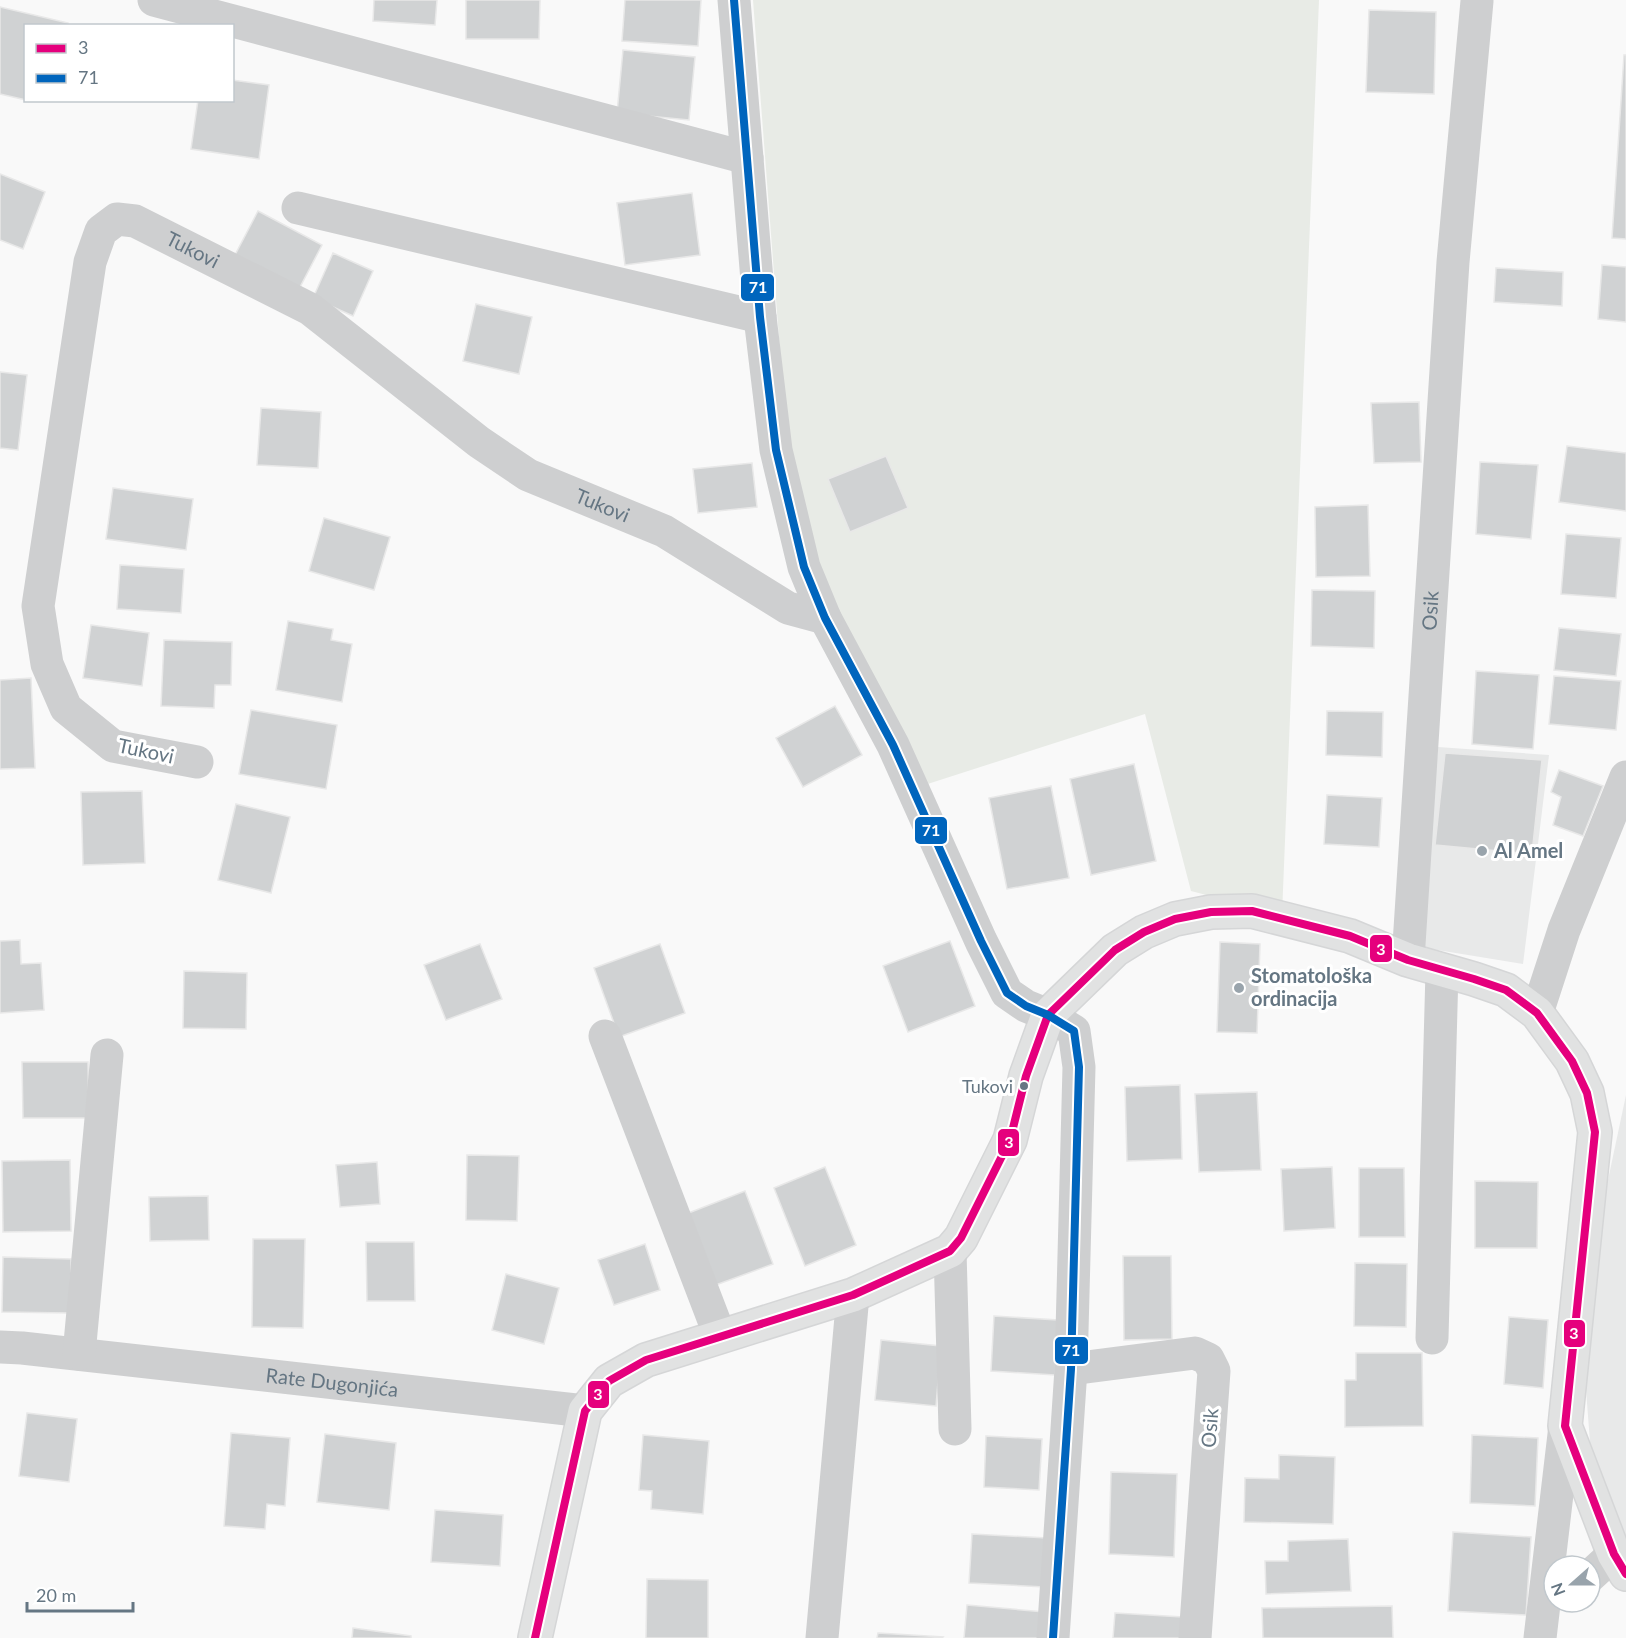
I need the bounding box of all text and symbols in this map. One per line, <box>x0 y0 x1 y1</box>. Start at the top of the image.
legend <box>24 24 234 102</box>
text: 3 <box>78 36 88 58</box>
text: 71 <box>78 66 99 88</box>
street label: Tukovi <box>162 226 224 273</box>
line badge: 71 <box>740 273 775 302</box>
text: 71 <box>749 277 767 296</box>
street label: Tukovi <box>572 483 634 527</box>
street label: Osik <box>1416 589 1443 631</box>
street label: Tukovi <box>116 732 176 768</box>
line badge: 71 <box>914 816 948 845</box>
text: 71 <box>922 820 940 839</box>
place label: Al Amel <box>1493 838 1563 862</box>
marker: Al Amel <box>1475 844 1489 858</box>
line badge: 3 <box>1369 934 1393 963</box>
text: 3 <box>1376 939 1386 958</box>
place label: Stomatološka ordinacija <box>1251 963 1372 1010</box>
marker: Stomatološka ordinacija <box>1232 981 1246 995</box>
place label: Tukovi <box>962 1075 1013 1097</box>
marker: Tukovi <box>1018 1080 1030 1092</box>
line badge: 3 <box>997 1128 1020 1157</box>
text: 3 <box>1004 1132 1014 1151</box>
line badge: 3 <box>1563 1319 1586 1348</box>
text: 3 <box>1569 1323 1579 1342</box>
line badge: 71 <box>1054 1336 1089 1365</box>
text: 71 <box>1062 1340 1080 1359</box>
street label: Rate Dugonjića <box>265 1362 400 1401</box>
line badge: 3 <box>587 1380 610 1409</box>
text: 3 <box>593 1384 603 1403</box>
street label: Osik <box>1196 1407 1222 1448</box>
north arrow <box>1542 1554 1602 1614</box>
scale bar <box>27 1575 134 1613</box>
text: N <box>1546 1580 1569 1599</box>
text: 20 m <box>36 1584 76 1606</box>

